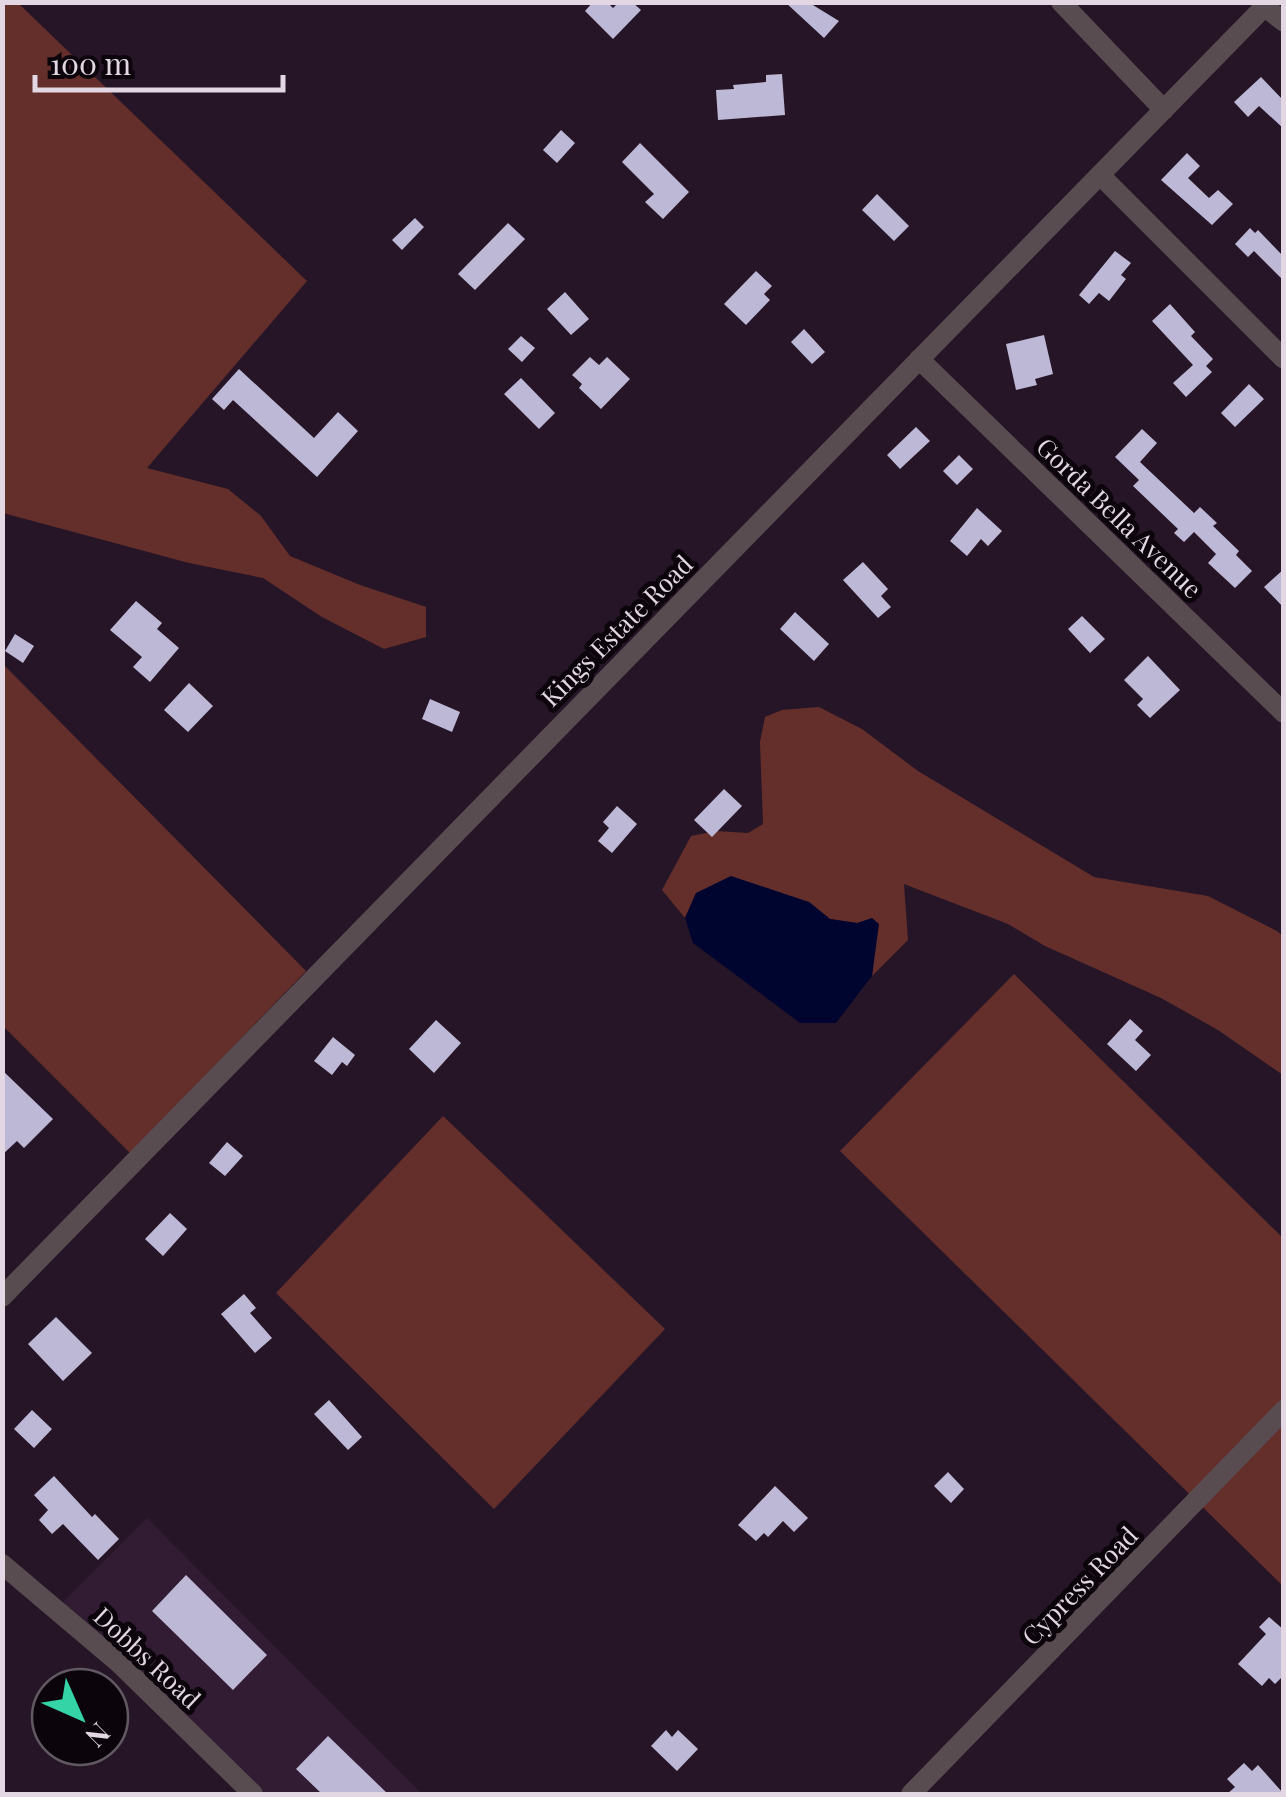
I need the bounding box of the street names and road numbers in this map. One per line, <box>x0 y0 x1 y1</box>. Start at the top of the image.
street label: Gorda Bella Avenue <box>1030 430 1210 604</box>
street label: Kings Estate Road <box>533 547 699 713</box>
street label: Cypress Road <box>1014 1518 1144 1651</box>
street label: Dobbs Road <box>88 1599 208 1715</box>

